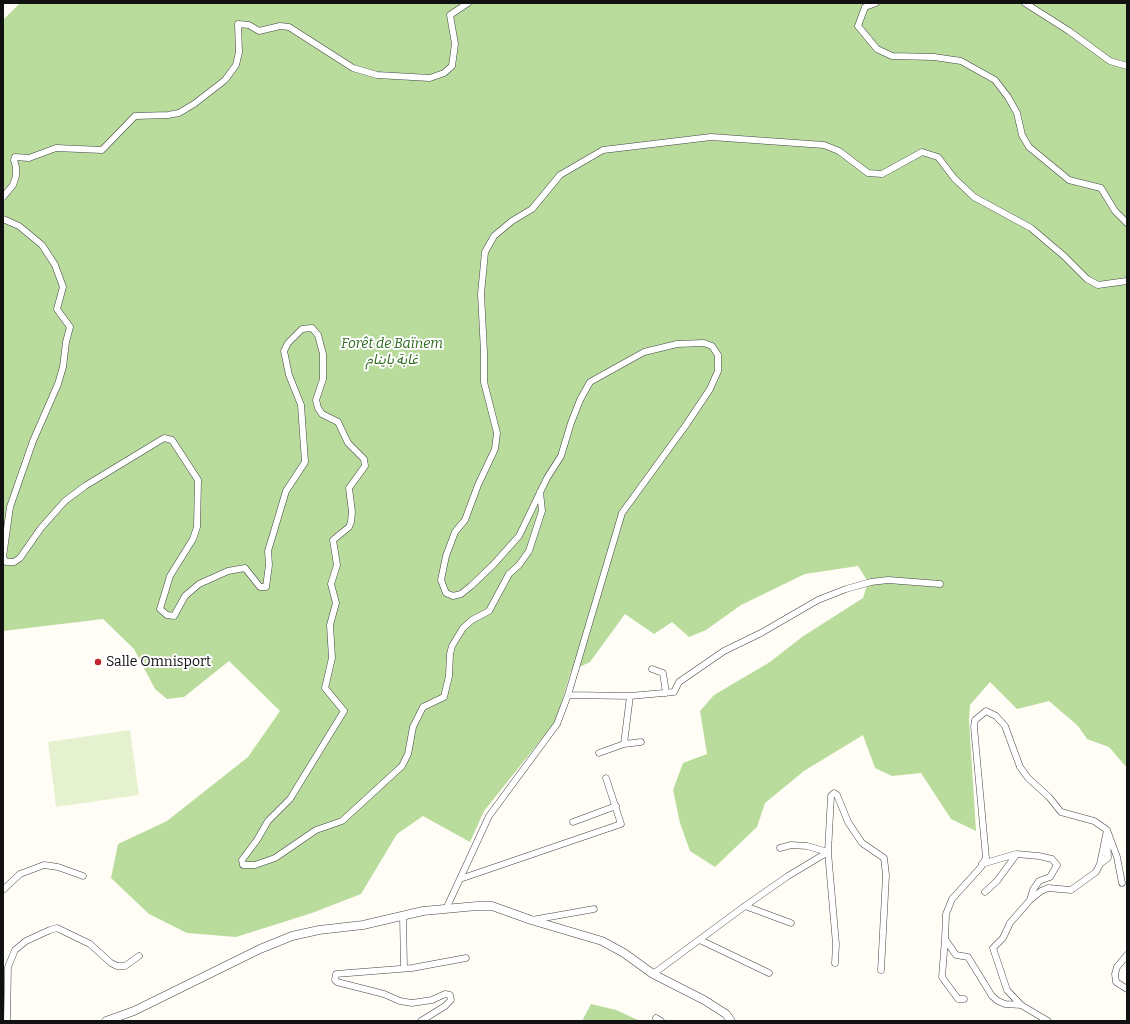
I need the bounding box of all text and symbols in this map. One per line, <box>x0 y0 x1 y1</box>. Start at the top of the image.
park label: Forêt de Baïnem غابة باينام <box>341 336 443 368</box>
place label: Salle Omnisport <box>106 654 211 670</box>
marker: Salle Omnisport <box>93 657 103 667</box>

